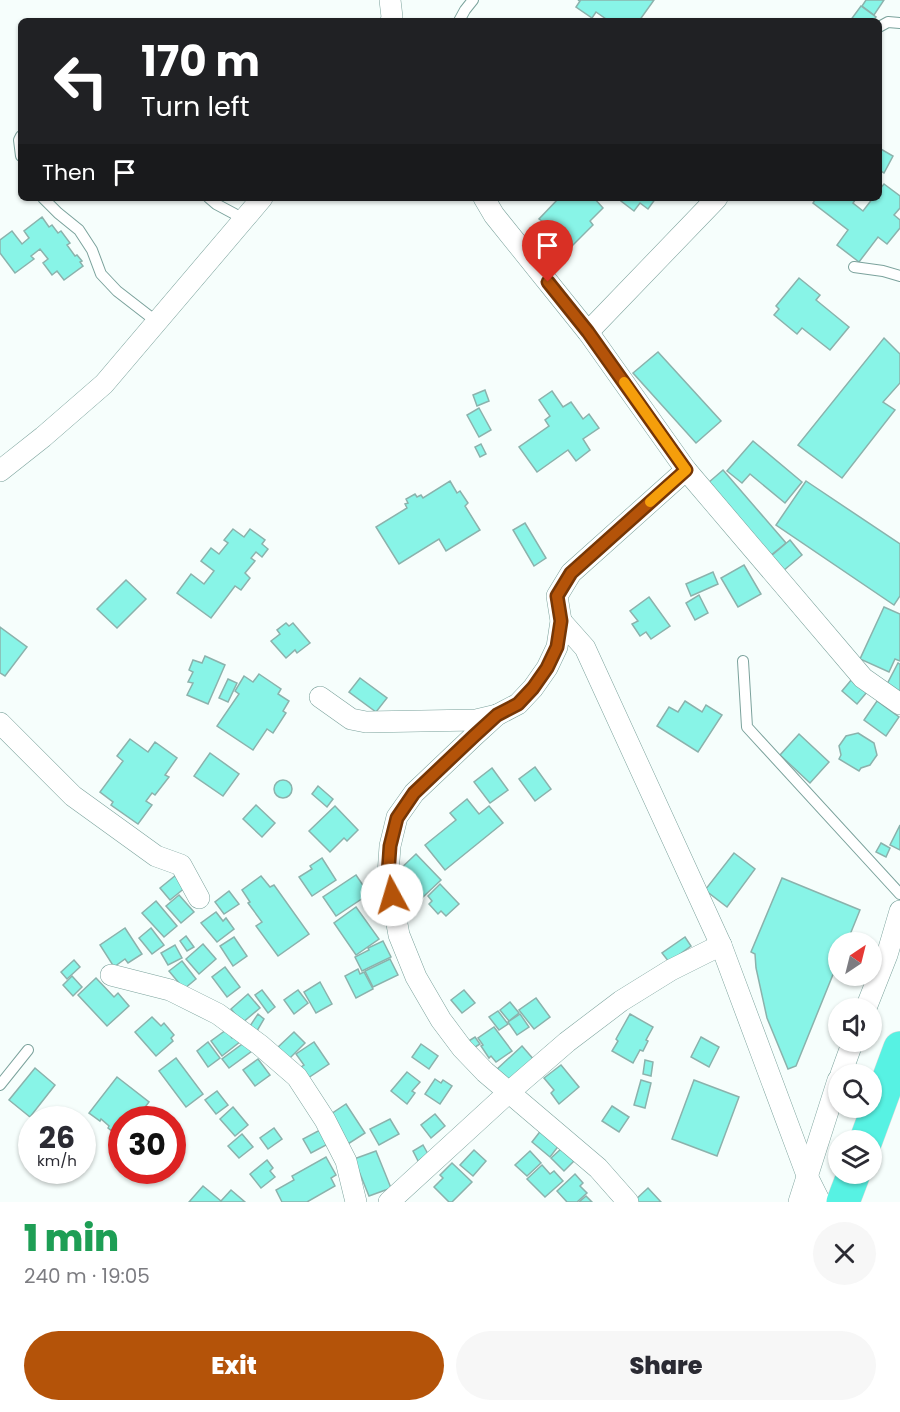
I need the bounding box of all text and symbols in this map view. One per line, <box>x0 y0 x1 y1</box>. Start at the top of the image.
text: 170 m <box>141 32 260 91</box>
icon: left <box>42 42 120 120</box>
text: Turn left <box>141 88 250 125</box>
icon: arrive <box>108 156 141 189</box>
text: Then <box>42 157 96 188</box>
pin <box>522 220 573 282</box>
icon: arrive <box>531 229 564 262</box>
position arrow <box>360 863 424 927</box>
north arrow <box>828 932 882 986</box>
map controls <box>828 932 882 1184</box>
button: sound <box>828 998 882 1052</box>
button: search <box>828 1064 882 1118</box>
speed limit sign: 30 <box>108 1106 186 1184</box>
text: 26 <box>39 1116 75 1159</box>
button: layers <box>828 1130 882 1184</box>
text: km/h <box>37 1150 77 1171</box>
text: 1 min <box>24 1213 119 1264</box>
button: close <box>813 1222 876 1285</box>
text: 240 m · 19:05 <box>24 1262 150 1290</box>
button: Exit <box>24 1331 444 1400</box>
button: Share <box>456 1331 876 1400</box>

